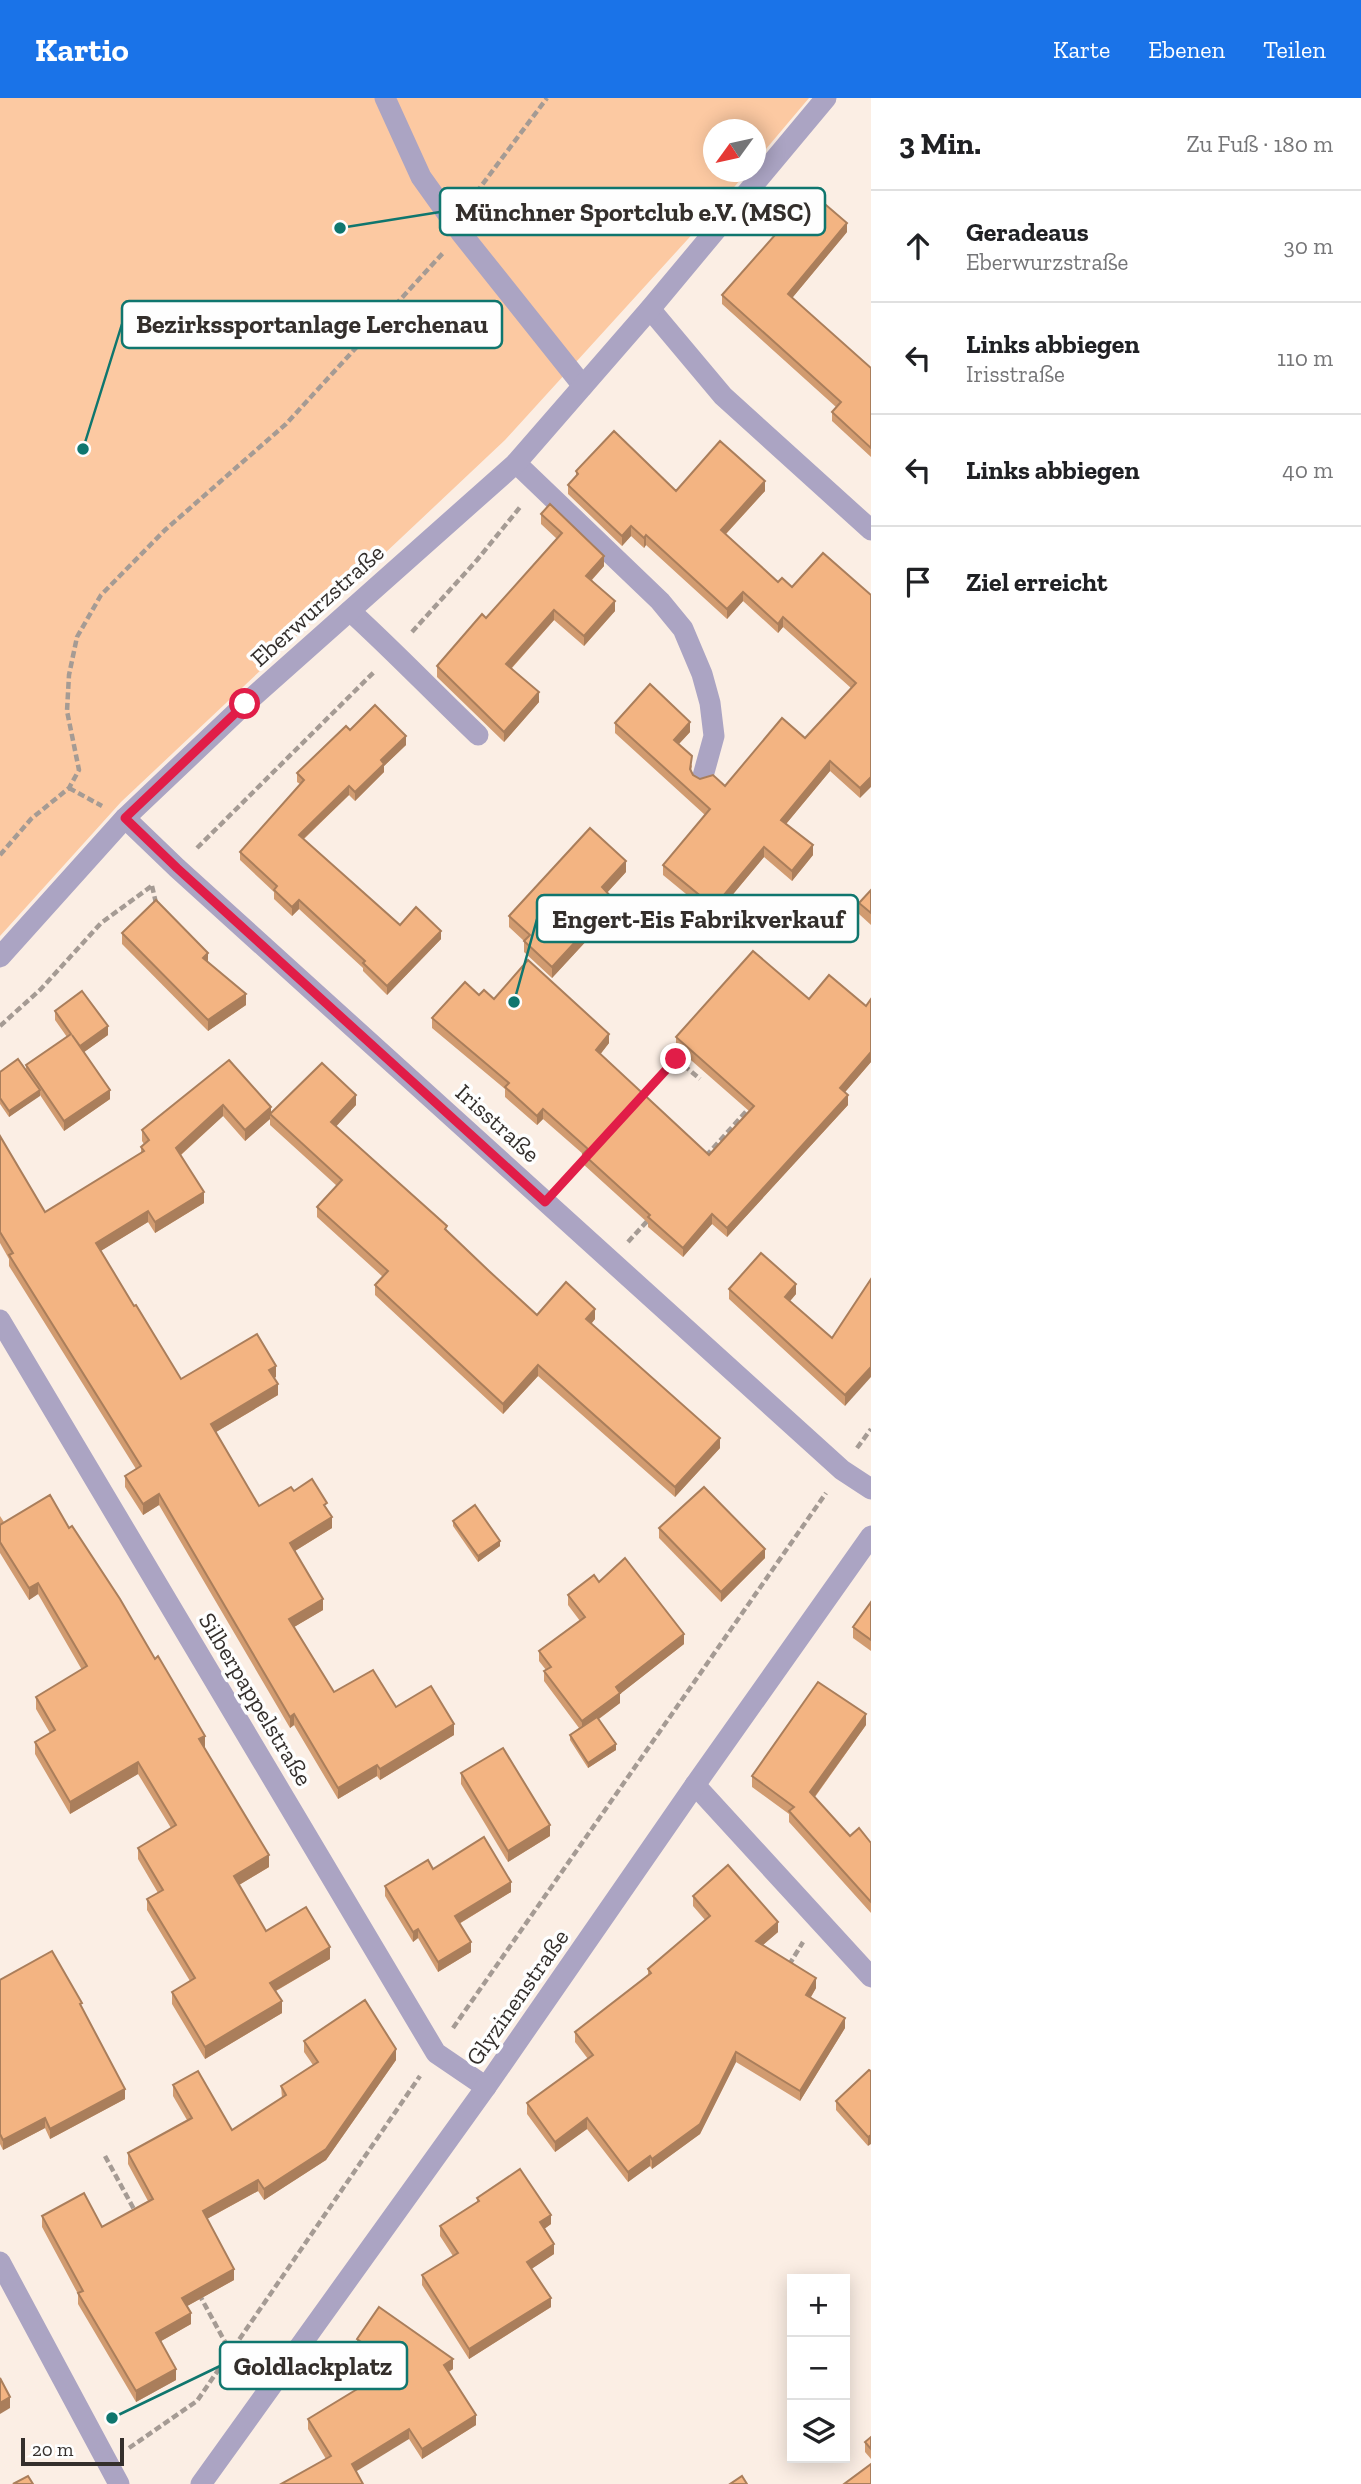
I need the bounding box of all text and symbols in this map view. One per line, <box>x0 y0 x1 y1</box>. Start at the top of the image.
text: Kartio <box>35 30 129 69</box>
text: Karte <box>1053 35 1110 64</box>
text: Ebenen <box>1148 35 1225 64</box>
text: Teilen <box>1263 35 1326 64</box>
north arrow <box>703 119 766 182</box>
text: 3 Min. <box>899 126 981 162</box>
text: Zu Fuß · 180 m <box>1186 130 1333 158</box>
callout: Münchner Sportclub e.V. (MSC) <box>440 188 825 235</box>
text: Münchner Sportclub e.V. (MSC) <box>455 196 811 228</box>
text: Geradeaus <box>966 216 1089 248</box>
icon: ahead <box>899 227 937 265</box>
text: 30 m <box>1283 232 1333 260</box>
text: Eberwurzstraße <box>966 248 1128 276</box>
callout: Bezirkssportanlage Lerchenau <box>122 301 502 348</box>
text: Bezirkssportanlage Lerchenau <box>136 308 488 340</box>
text: Links abbiegen <box>966 328 1140 360</box>
icon: left <box>899 339 937 377</box>
text: 110 m <box>1277 344 1333 372</box>
text: Irisstraße <box>966 360 1065 388</box>
icon: left <box>899 451 937 489</box>
text: Links abbiegen <box>966 454 1140 486</box>
text: 40 m <box>1282 456 1333 484</box>
street label: Eberwurzstraße <box>244 538 390 672</box>
icon: arrive <box>899 563 937 601</box>
text: Ziel erreicht <box>966 566 1107 598</box>
route start <box>229 688 260 719</box>
callout: Engert-Eis Fabrikverkauf <box>537 895 858 942</box>
text: Engert-Eis Fabrikverkauf <box>552 903 847 935</box>
route end <box>660 1043 691 1074</box>
street label: Irisstraße <box>450 1078 546 1168</box>
street label: Silberpappelstraße <box>193 1607 319 1791</box>
street label: Glyzinenstraße <box>459 1923 575 2071</box>
map controls <box>787 2274 850 2463</box>
button: + <box>787 2274 850 2337</box>
button: − <box>787 2337 850 2400</box>
callout: Goldlackplatz <box>220 2342 407 2389</box>
text: Goldlackplatz <box>234 2350 392 2382</box>
button: layers <box>787 2400 850 2463</box>
scale bar <box>21 2435 124 2467</box>
text: 20 m <box>32 2438 73 2461</box>

